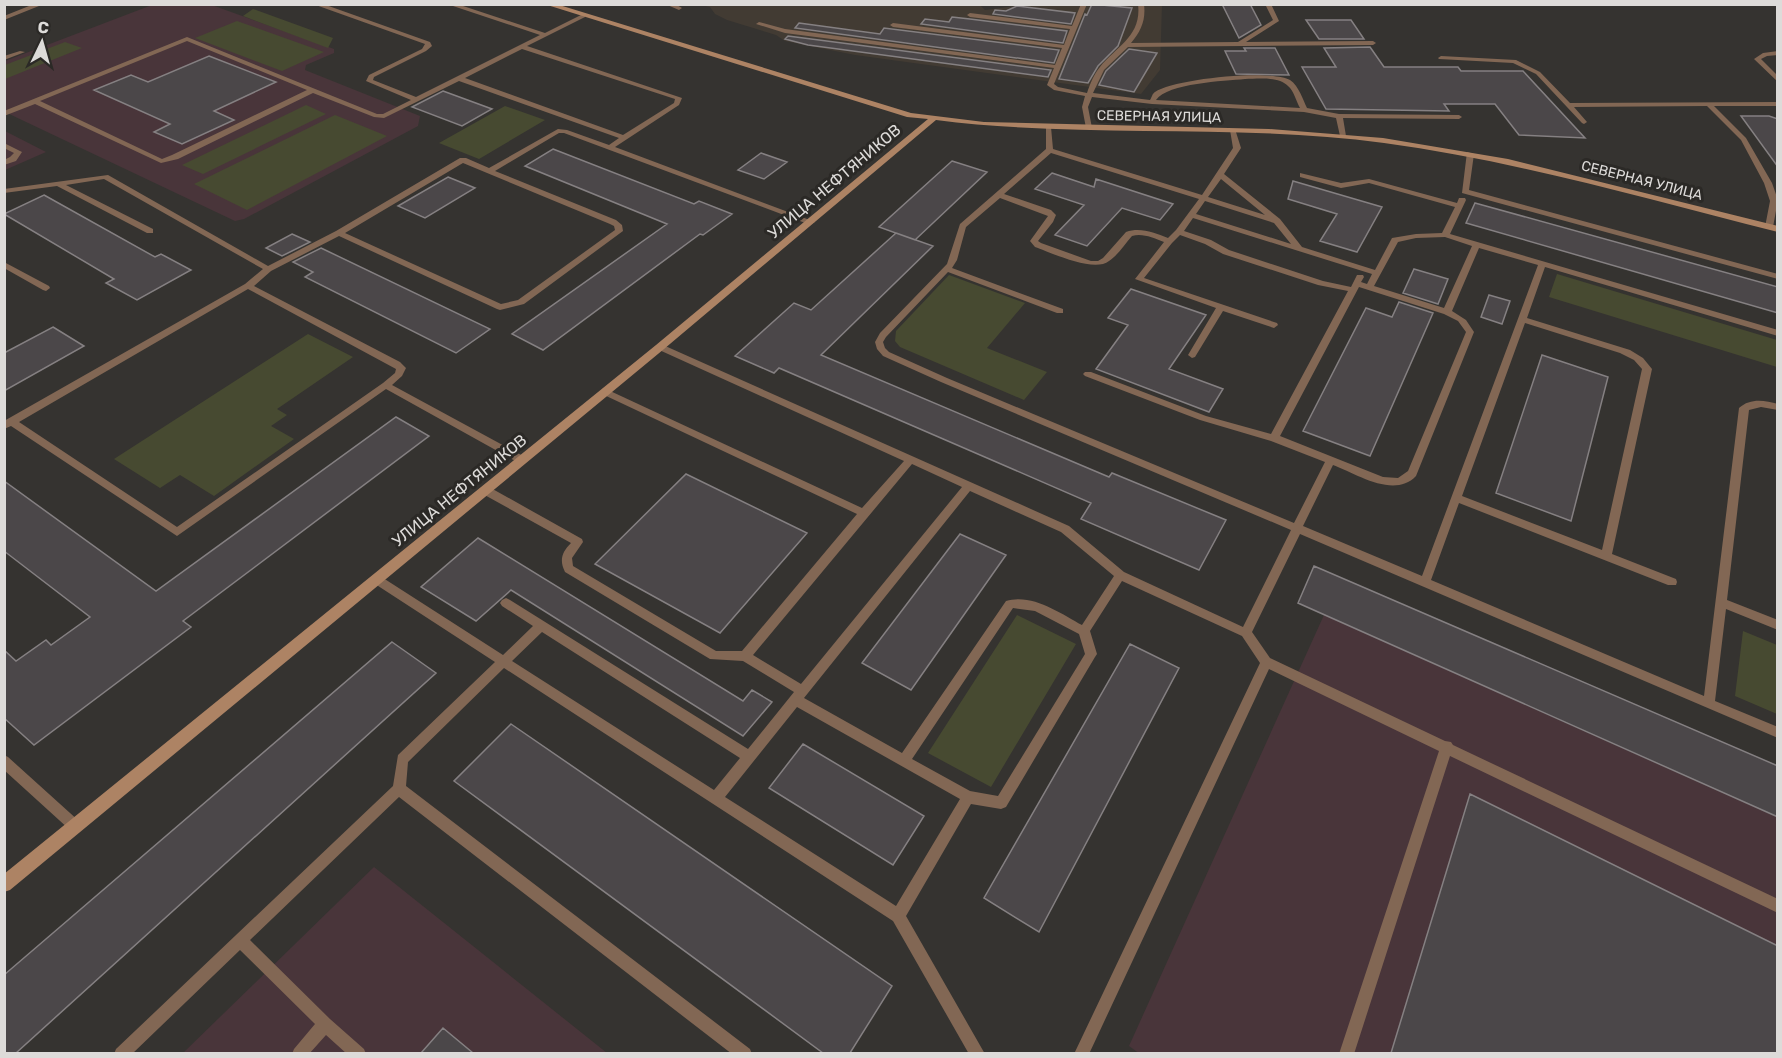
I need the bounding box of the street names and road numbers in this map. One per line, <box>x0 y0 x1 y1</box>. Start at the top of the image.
street label: СЕВЕРНАЯ УЛИЦА <box>1097 107 1222 126</box>
street label: УЛИЦА НЕФТЯНИКОВ <box>764 120 905 243</box>
street label: СЕВЕРНАЯ УЛИЦА <box>1579 157 1705 204</box>
street label: УЛИЦА НЕФТЯНИКОВ <box>388 430 530 551</box>

